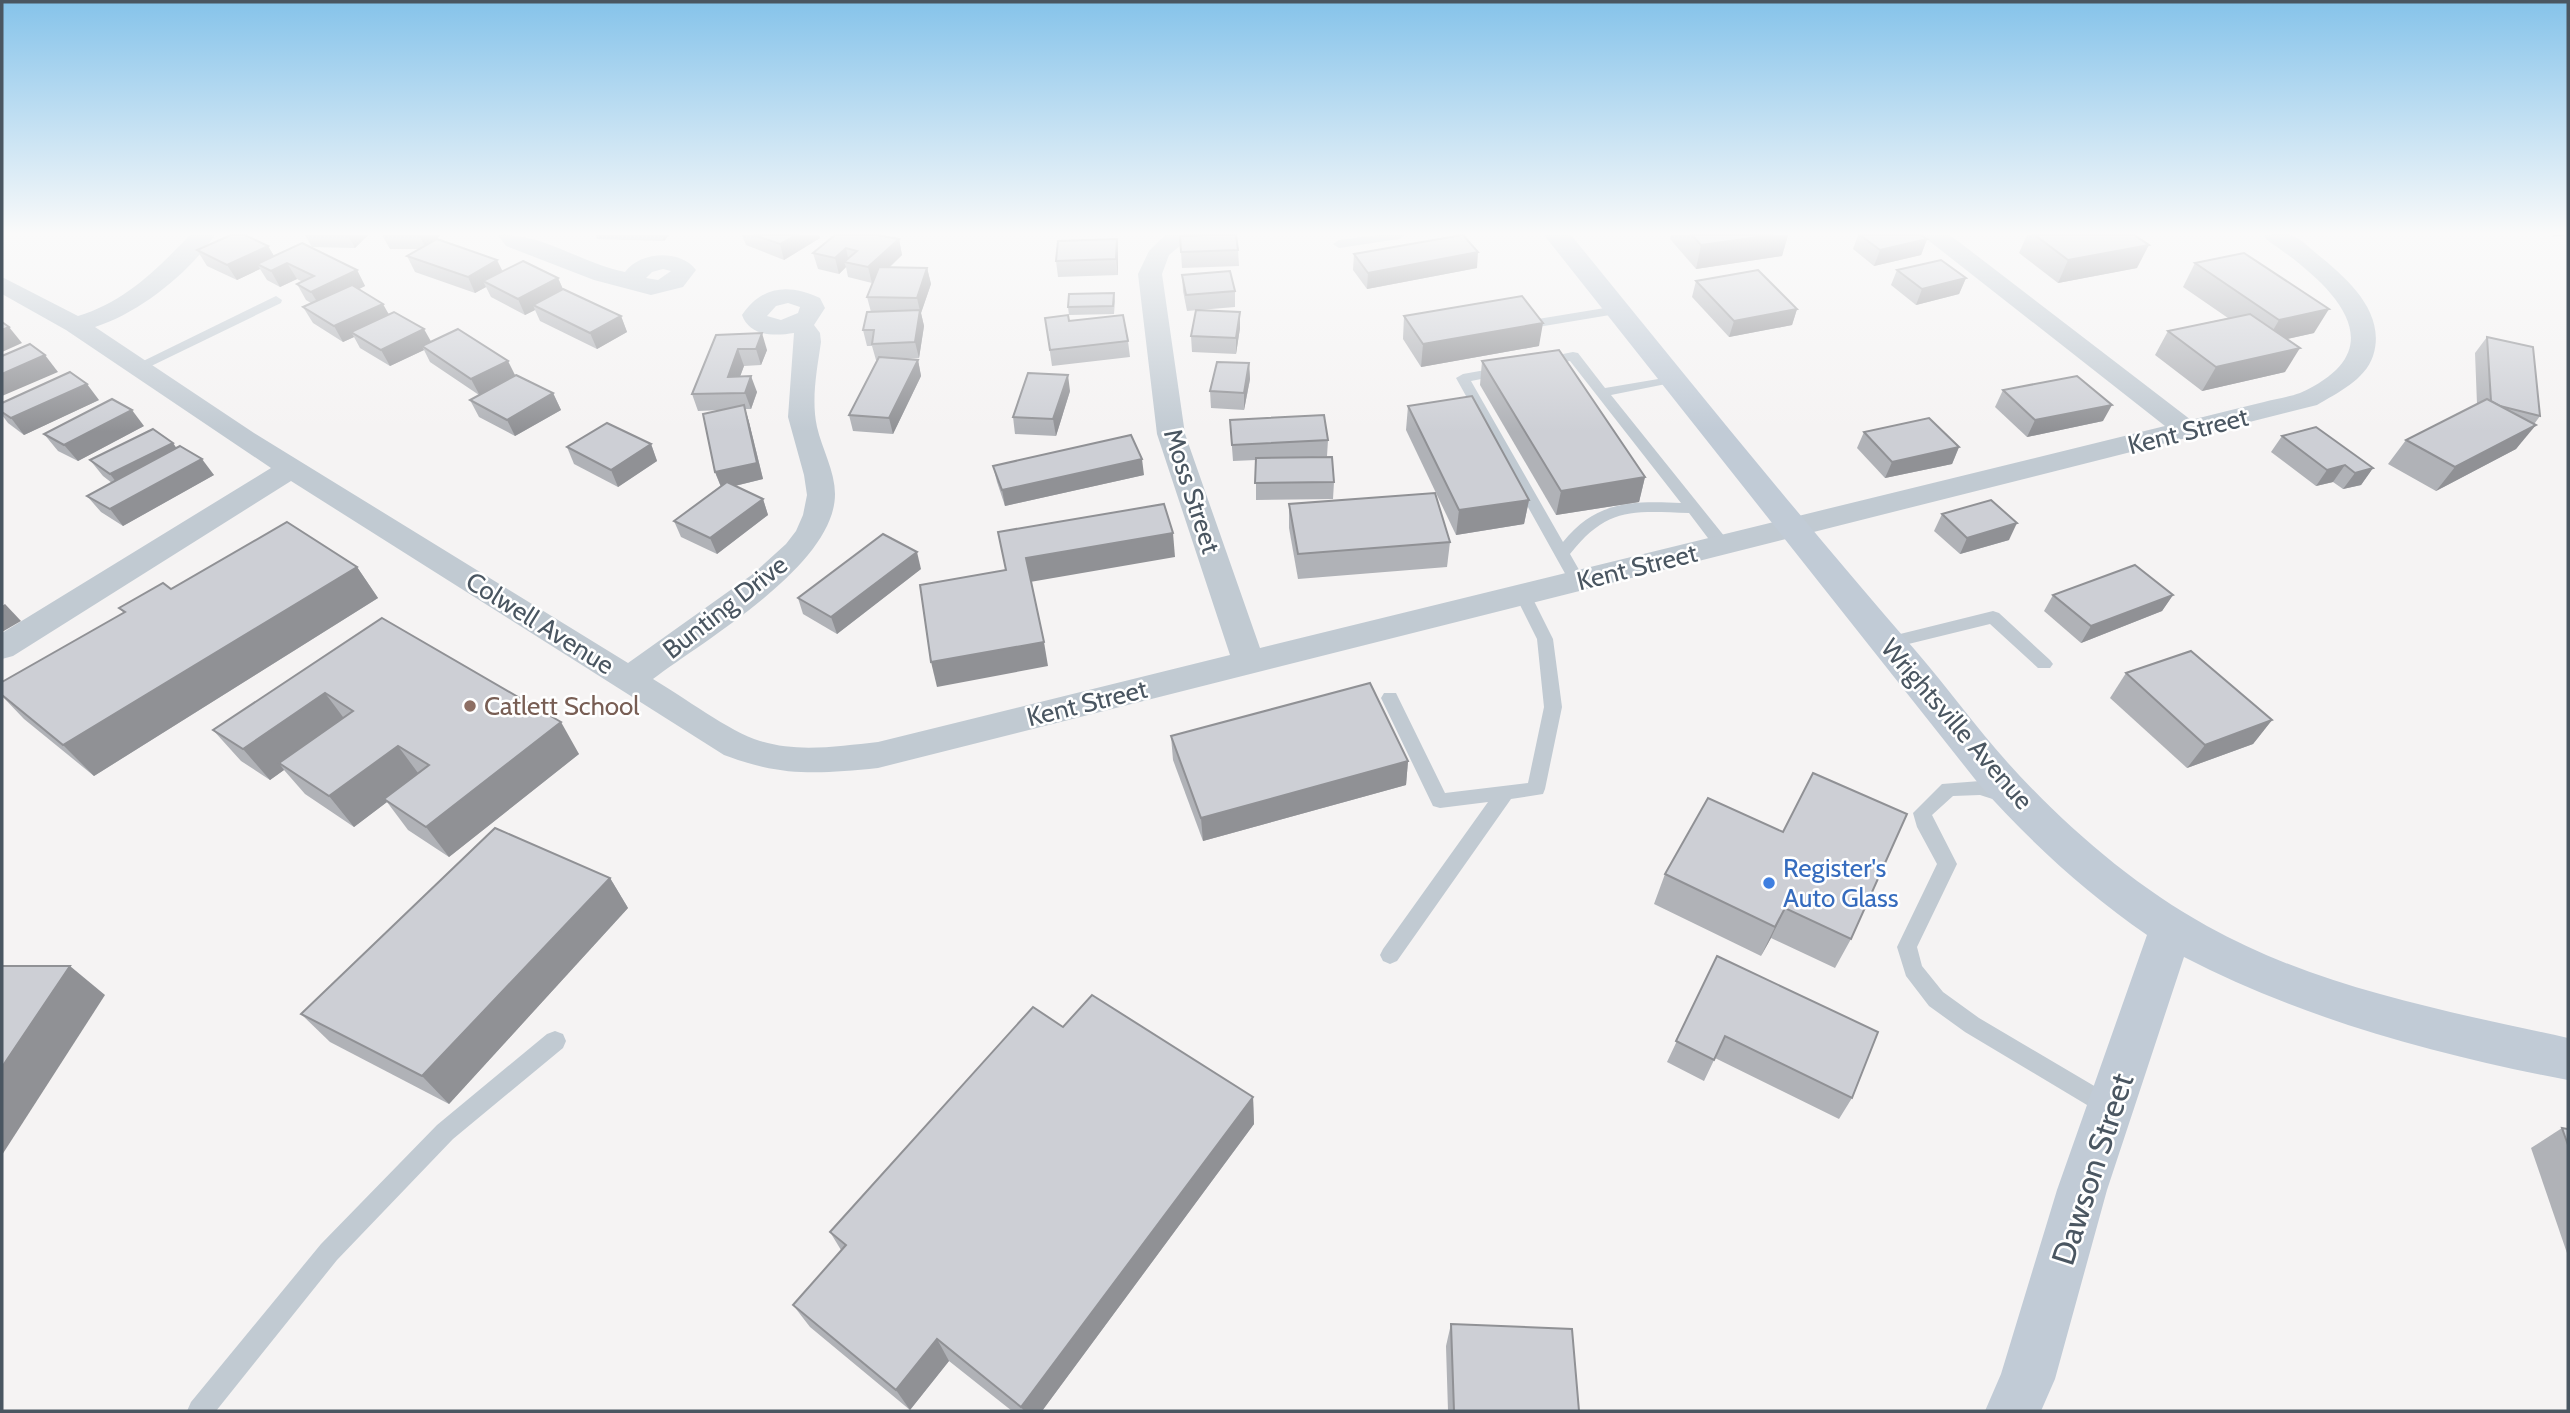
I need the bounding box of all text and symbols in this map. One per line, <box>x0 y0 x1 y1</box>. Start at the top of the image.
street label: Kent Street <box>2125 401 2252 461</box>
street label: Moss Street <box>1157 425 1227 558</box>
street label: Kent Street <box>1574 537 1701 597</box>
street label: Bunting Drive <box>656 548 794 666</box>
street label: Colwell Avenue <box>460 565 620 681</box>
street label: Wrightsville Avenue <box>1874 632 2040 816</box>
street label: Kent Street <box>1024 673 1151 733</box>
place label: Catlett School <box>484 690 640 722</box>
marker: Catlett School <box>462 698 478 714</box>
place label: Register's Auto Glass <box>1783 852 1899 914</box>
marker: Register's Auto Glass <box>1761 875 1777 891</box>
street label: Dawson Street <box>2043 1068 2141 1270</box>

